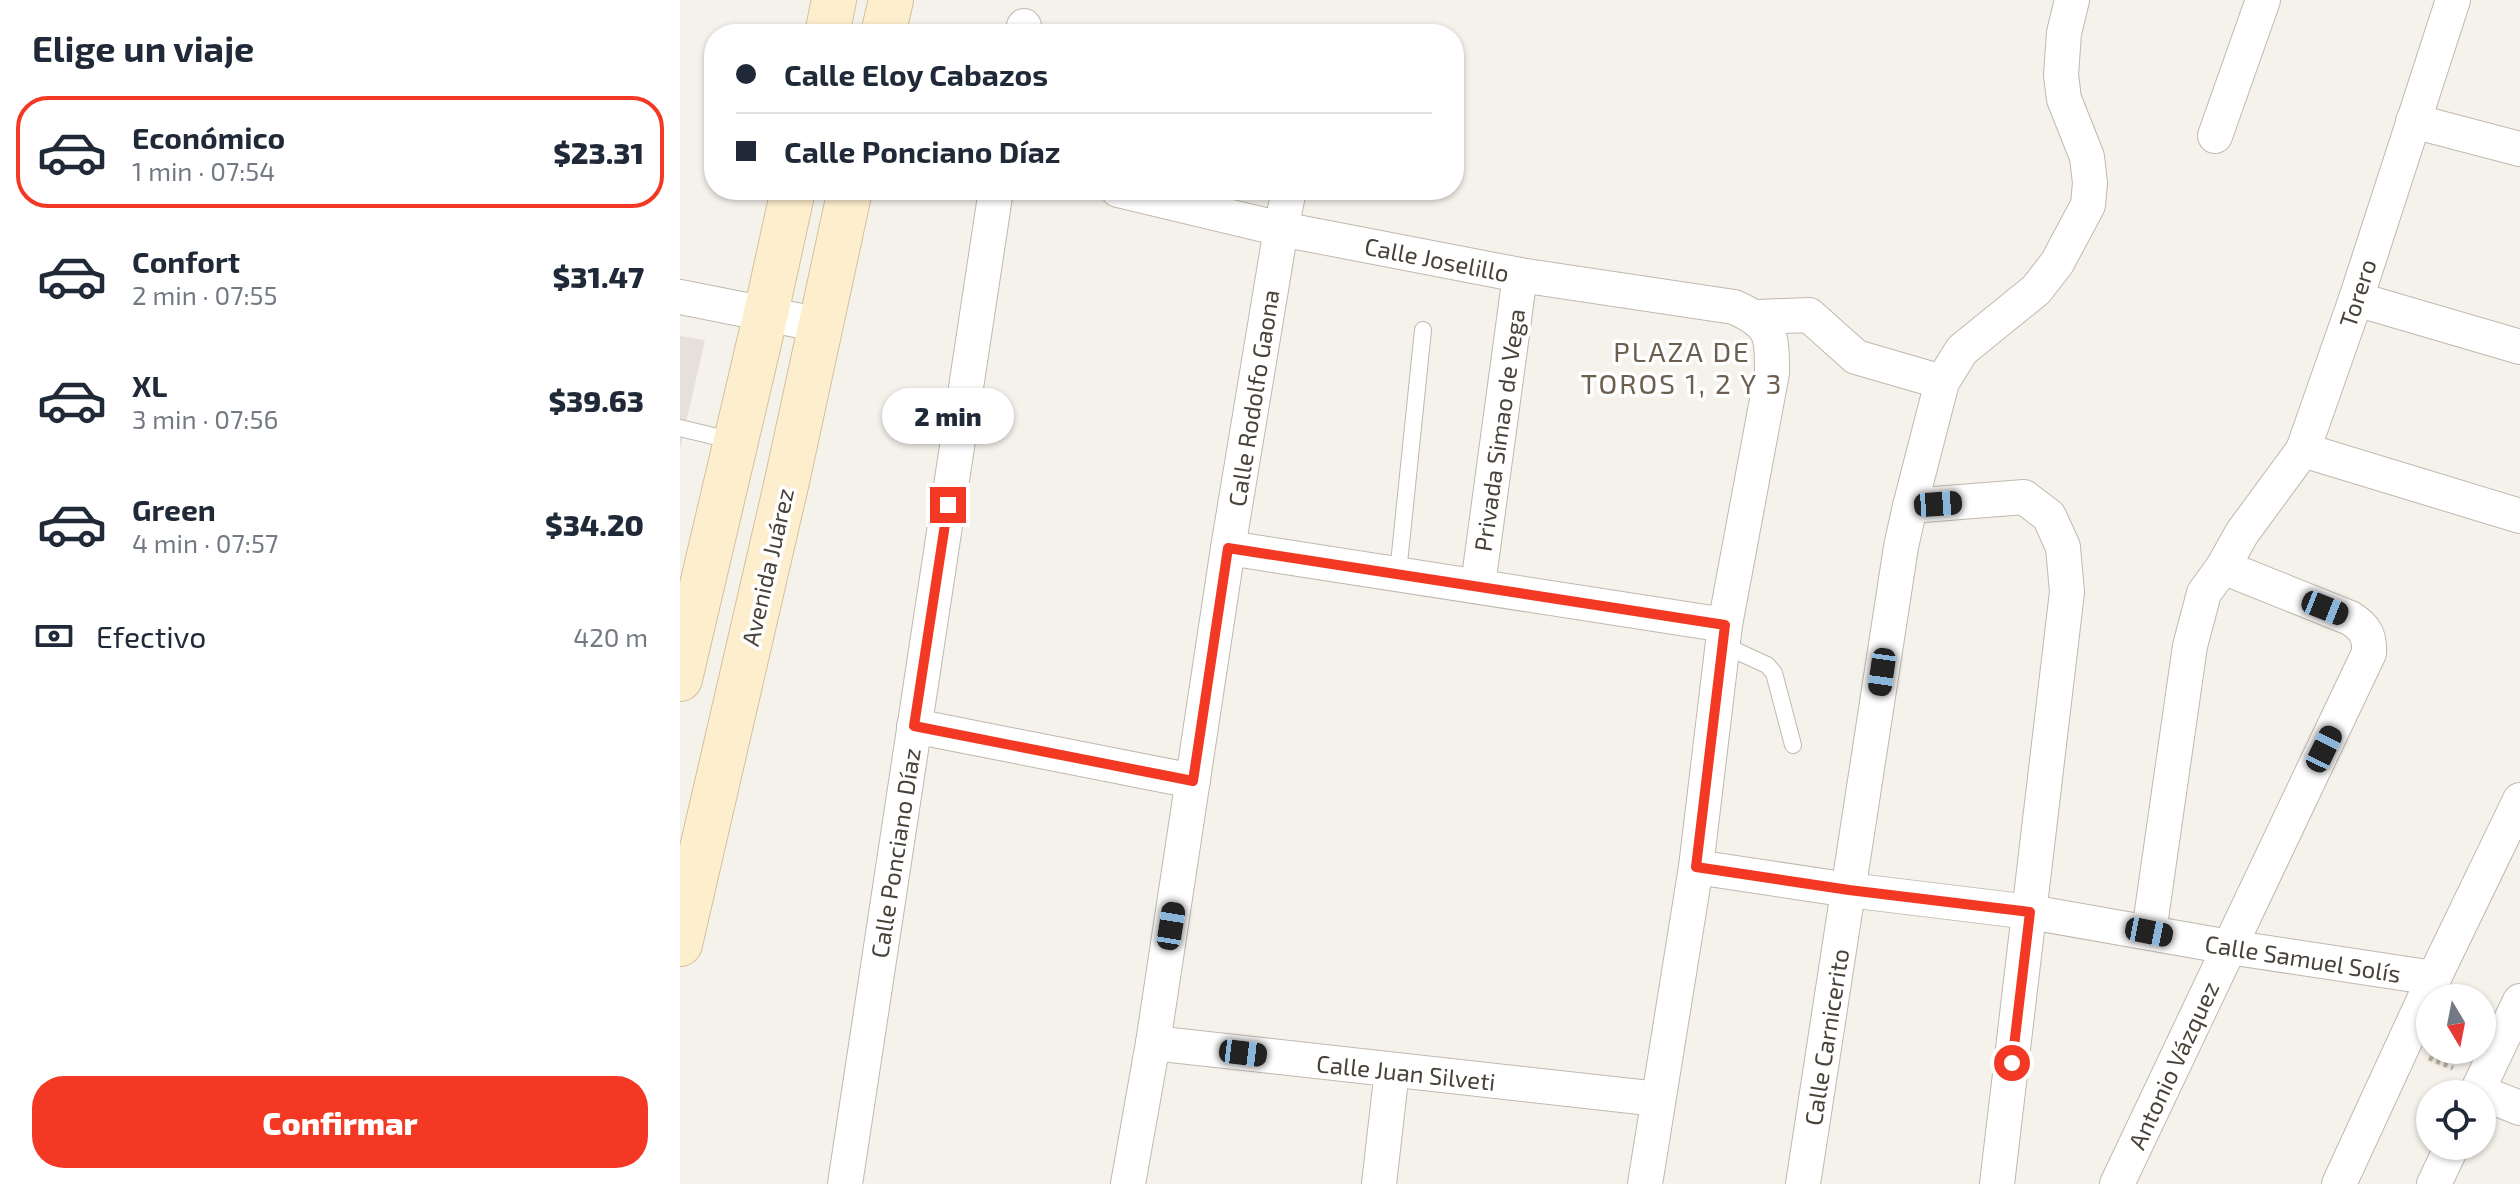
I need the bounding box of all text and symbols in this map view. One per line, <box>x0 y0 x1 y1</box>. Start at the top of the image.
text: Elige un viaje <box>32 26 254 69</box>
text: Calle Eloy Cabazos <box>784 56 1048 92</box>
icon: car <box>36 116 108 188</box>
text: Económico <box>132 119 285 155</box>
text: Calle Ponciano Díaz <box>784 133 1061 169</box>
text: $23.31 <box>553 134 644 170</box>
text: 1 min · 07:54 <box>132 155 275 186</box>
street label: Calle Joselillo <box>1362 231 1512 287</box>
icon: car <box>36 240 108 312</box>
text: Confort <box>132 243 240 279</box>
street label: Torero <box>2332 255 2382 331</box>
text: $31.47 <box>553 258 644 294</box>
text: 2 min · 07:55 <box>132 279 277 310</box>
street label: Calle Rodolfo Gaona <box>1222 288 1284 508</box>
street label: Privada Simao de Vega <box>1468 307 1530 553</box>
district label: PLAZA DE TOROS 1, 2 Y 3 <box>1581 334 1783 400</box>
icon: car <box>36 364 108 436</box>
text: XL <box>132 367 167 403</box>
text: $39.63 <box>548 382 644 418</box>
callout: 2 min <box>882 389 1014 445</box>
text: 2 min <box>914 400 982 431</box>
text: 3 min · 07:56 <box>132 403 278 434</box>
street label: Avenida Juárez <box>735 485 799 649</box>
route end <box>930 487 966 523</box>
icon: car <box>36 488 108 560</box>
car <box>1913 490 1963 518</box>
text: Green <box>132 491 216 527</box>
text: $34.20 <box>545 506 644 542</box>
text: 4 min · 07:57 <box>132 527 278 558</box>
car <box>2298 588 2352 628</box>
icon: cash <box>32 614 76 658</box>
text: Efectivo <box>96 618 206 654</box>
text: 420 m <box>573 621 648 652</box>
car <box>1867 647 1897 697</box>
car <box>2303 722 2345 776</box>
street label: Calle Ponciano Díaz <box>864 746 926 960</box>
car <box>1155 900 1187 952</box>
car <box>2123 916 2175 948</box>
street label: Calle Samuel Solís <box>2203 928 2403 988</box>
street label: Calle Carnicerito <box>1798 947 1854 1127</box>
street label: Antonio Vázquez <box>2121 976 2225 1154</box>
north arrow <box>2416 984 2496 1064</box>
map controls <box>2416 984 2496 1160</box>
car <box>1218 1038 1268 1068</box>
route start <box>1994 1045 2030 1081</box>
street label: Calle Juan Silveti <box>1315 1048 1497 1096</box>
button: Confirmar <box>32 1076 648 1168</box>
button: locate <box>2416 1080 2496 1160</box>

